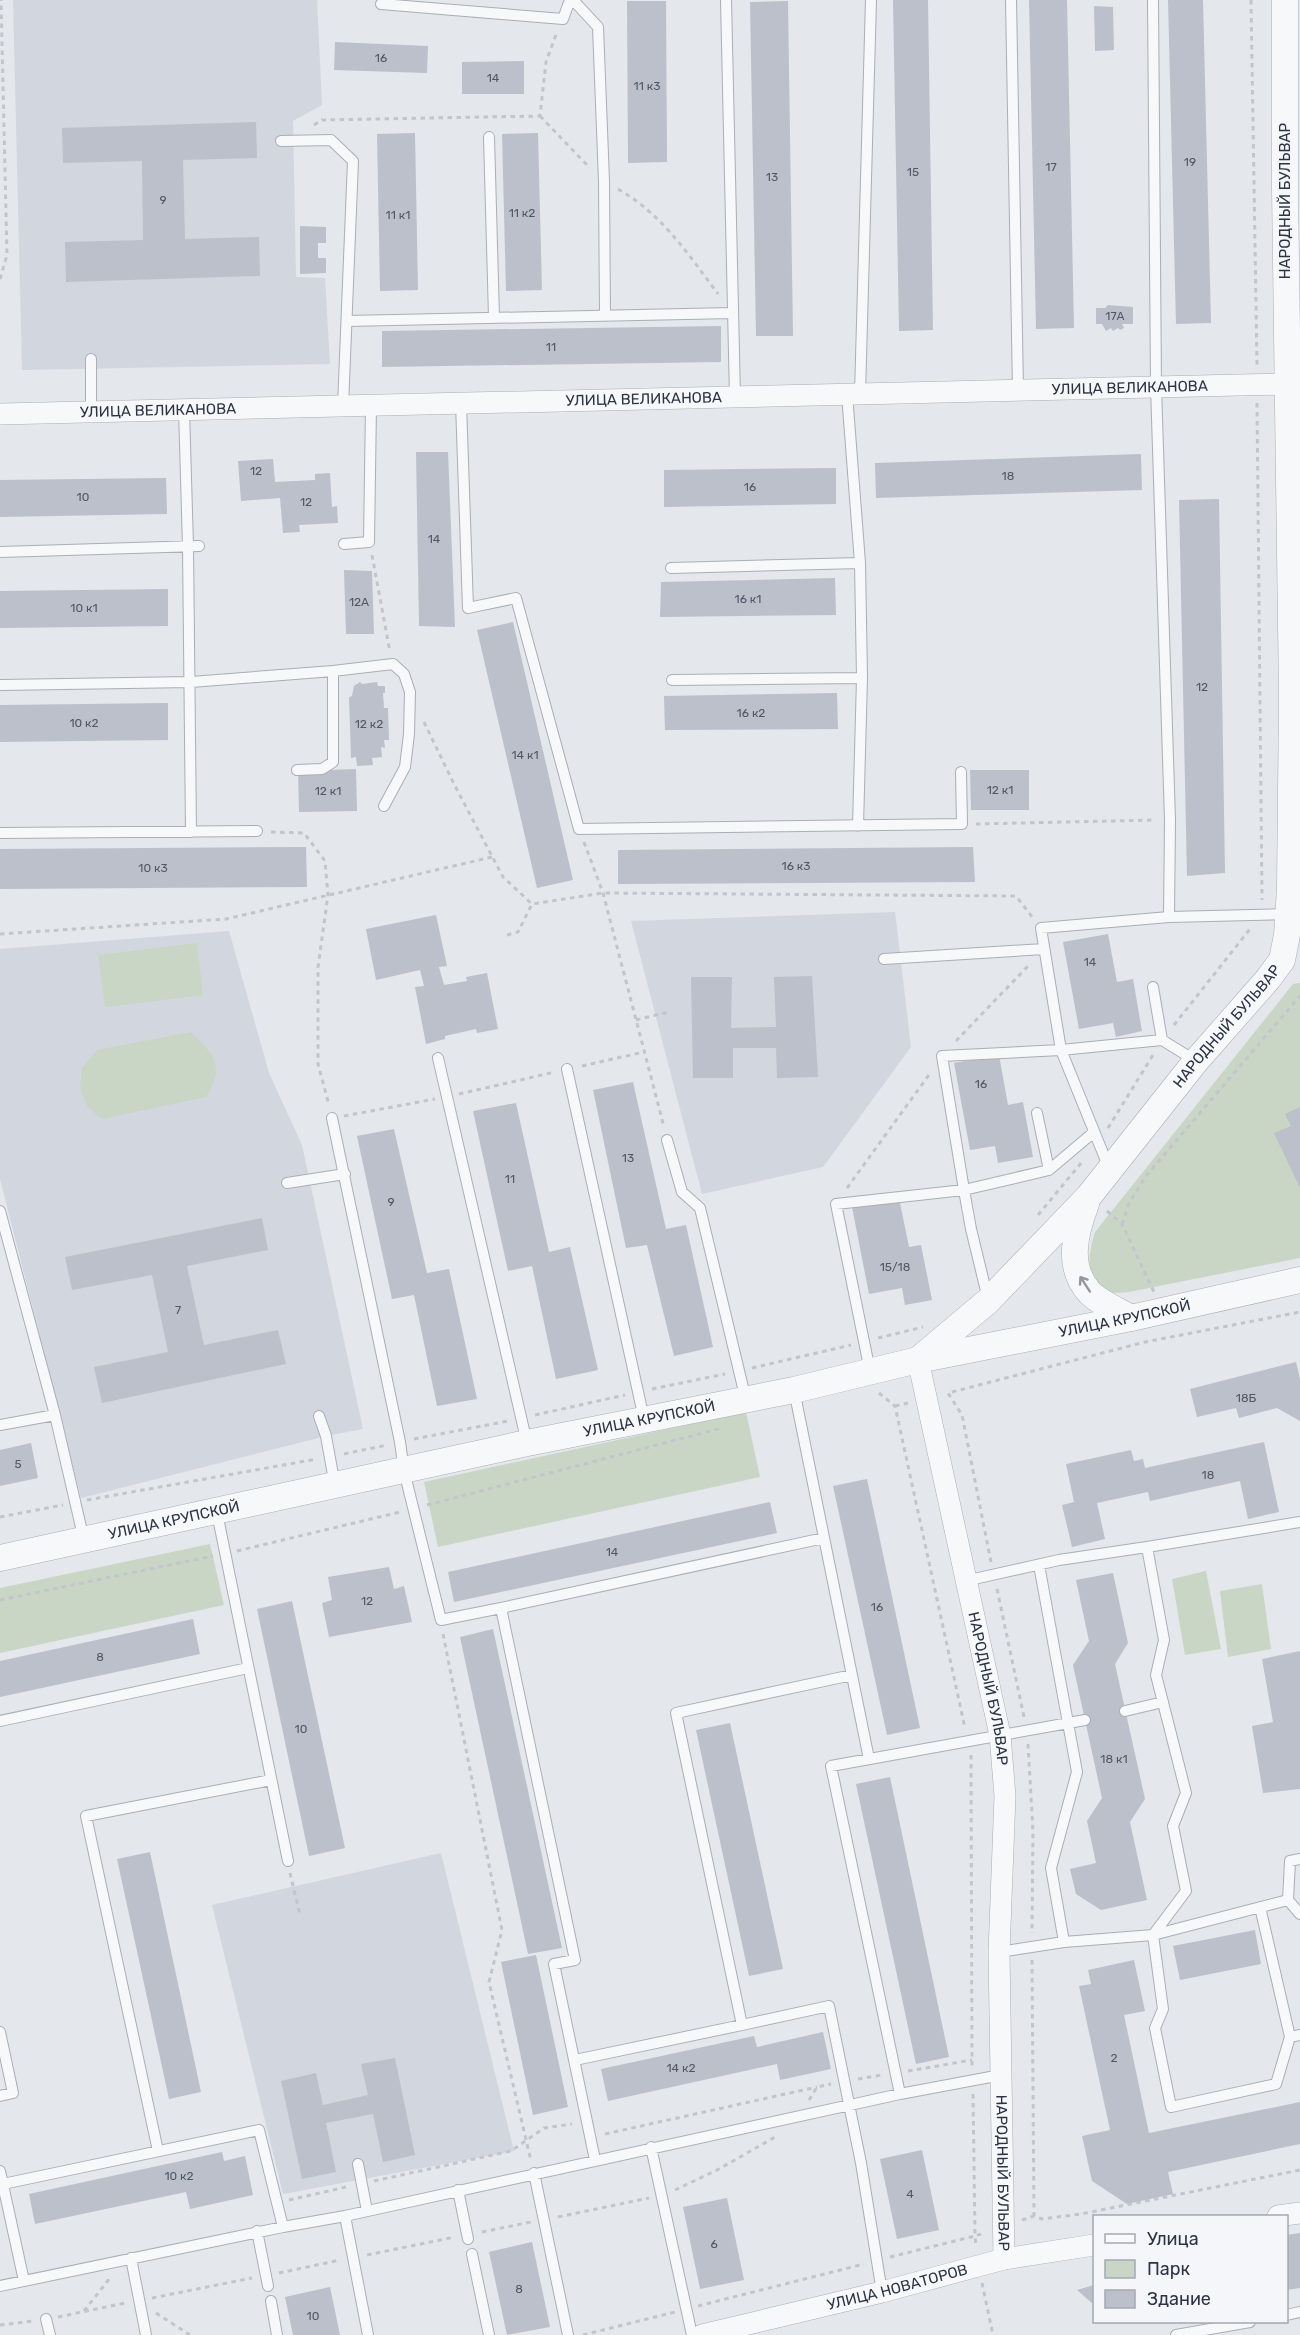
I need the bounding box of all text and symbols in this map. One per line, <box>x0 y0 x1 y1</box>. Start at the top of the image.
house number: 16 <box>375 51 387 65</box>
house number: 14 <box>487 71 500 85</box>
house number: 11 к3 <box>634 79 660 93</box>
street label: НАРОДНЫЙ БУЛЬВАР <box>1276 122 1294 279</box>
house number: 19 <box>1184 155 1196 169</box>
house number: 17 <box>1045 160 1057 174</box>
house number: 15 <box>907 165 919 179</box>
house number: 13 <box>766 170 778 184</box>
house number: 9 <box>159 193 167 207</box>
house number: 11 к2 <box>509 206 535 220</box>
house number: 11 к1 <box>386 208 410 222</box>
house number: 17А <box>1105 309 1125 323</box>
house number: 11 <box>546 340 556 354</box>
street label: УЛИЦА ВЕЛИКАНОВА <box>1051 377 1208 398</box>
street label: УЛИЦА ВЕЛИКАНОВА <box>565 388 722 410</box>
street label: УЛИЦА ВЕЛИКАНОВА <box>80 399 236 421</box>
house number: 12 <box>250 464 262 478</box>
house number: 18 <box>1002 469 1014 483</box>
house number: 16 <box>744 480 756 494</box>
house number: 10 <box>77 490 89 504</box>
house number: 12 <box>300 495 312 509</box>
house number: 14 <box>428 532 441 546</box>
house number: 16 к1 <box>735 592 761 606</box>
house number: 12А <box>349 595 369 609</box>
house number: 10 к1 <box>70 601 98 615</box>
house number: 12 <box>1196 680 1208 694</box>
house number: 16 к2 <box>737 706 765 720</box>
house number: 10 к2 <box>69 716 99 730</box>
house number: 12 к2 <box>355 717 383 731</box>
house number: 14 к1 <box>511 748 539 762</box>
house number: 12 к1 <box>987 783 1013 797</box>
house number: 12 к1 <box>315 784 341 798</box>
house number: 16 к3 <box>782 859 810 873</box>
house number: 10 к3 <box>138 861 168 875</box>
house number: 14 <box>1084 955 1097 969</box>
street label: НАРОДНЫЙ БУЛЬВАР <box>1169 961 1285 1091</box>
house number: 16 <box>975 1077 987 1091</box>
house number: 13 <box>622 1151 634 1165</box>
house number: 11 <box>505 1172 515 1186</box>
house number: 9 <box>387 1195 395 1209</box>
house number: 15/18 <box>880 1260 910 1274</box>
one-way arrow <box>1078 1276 1090 1293</box>
street label: УЛИЦА КРУПСКОЙ <box>1057 1296 1192 1341</box>
house number: 7 <box>175 1303 181 1317</box>
house number: 18Б <box>1236 1391 1257 1405</box>
street label: УЛИЦА КРУПСКОЙ <box>582 1397 717 1441</box>
house number: 5 <box>14 1457 22 1471</box>
house number: 18 <box>1202 1468 1214 1482</box>
street label: УЛИЦА КРУПСКОЙ <box>107 1497 241 1543</box>
house number: 14 <box>606 1545 619 1559</box>
house number: 12 <box>361 1594 373 1608</box>
house number: 16 <box>871 1600 883 1614</box>
street label: НАРОДНЫЙ БУЛЬВАР <box>964 1610 1011 1766</box>
house number: 8 <box>96 1650 104 1664</box>
house number: 10 <box>295 1722 307 1736</box>
house number: 18 к1 <box>1100 1752 1128 1766</box>
house number: 2 <box>1110 2051 1118 2065</box>
house number: 14 к2 <box>666 2061 696 2075</box>
street label: НАРОДНЫЙ БУЛЬВАР <box>992 2094 1013 2252</box>
house number: 10 к2 <box>164 2169 194 2183</box>
house number: 4 <box>906 2187 914 2201</box>
legend <box>1093 2215 1288 2323</box>
text: Улица <box>1147 2228 1199 2250</box>
house number: 6 <box>710 2237 718 2251</box>
text: Парк <box>1147 2258 1191 2280</box>
street label: УЛИЦА НОВАТОРОВ <box>825 2260 969 2314</box>
house number: 8 <box>515 2282 523 2296</box>
text: Здание <box>1147 2288 1211 2310</box>
house number: 10 <box>307 2309 319 2323</box>

